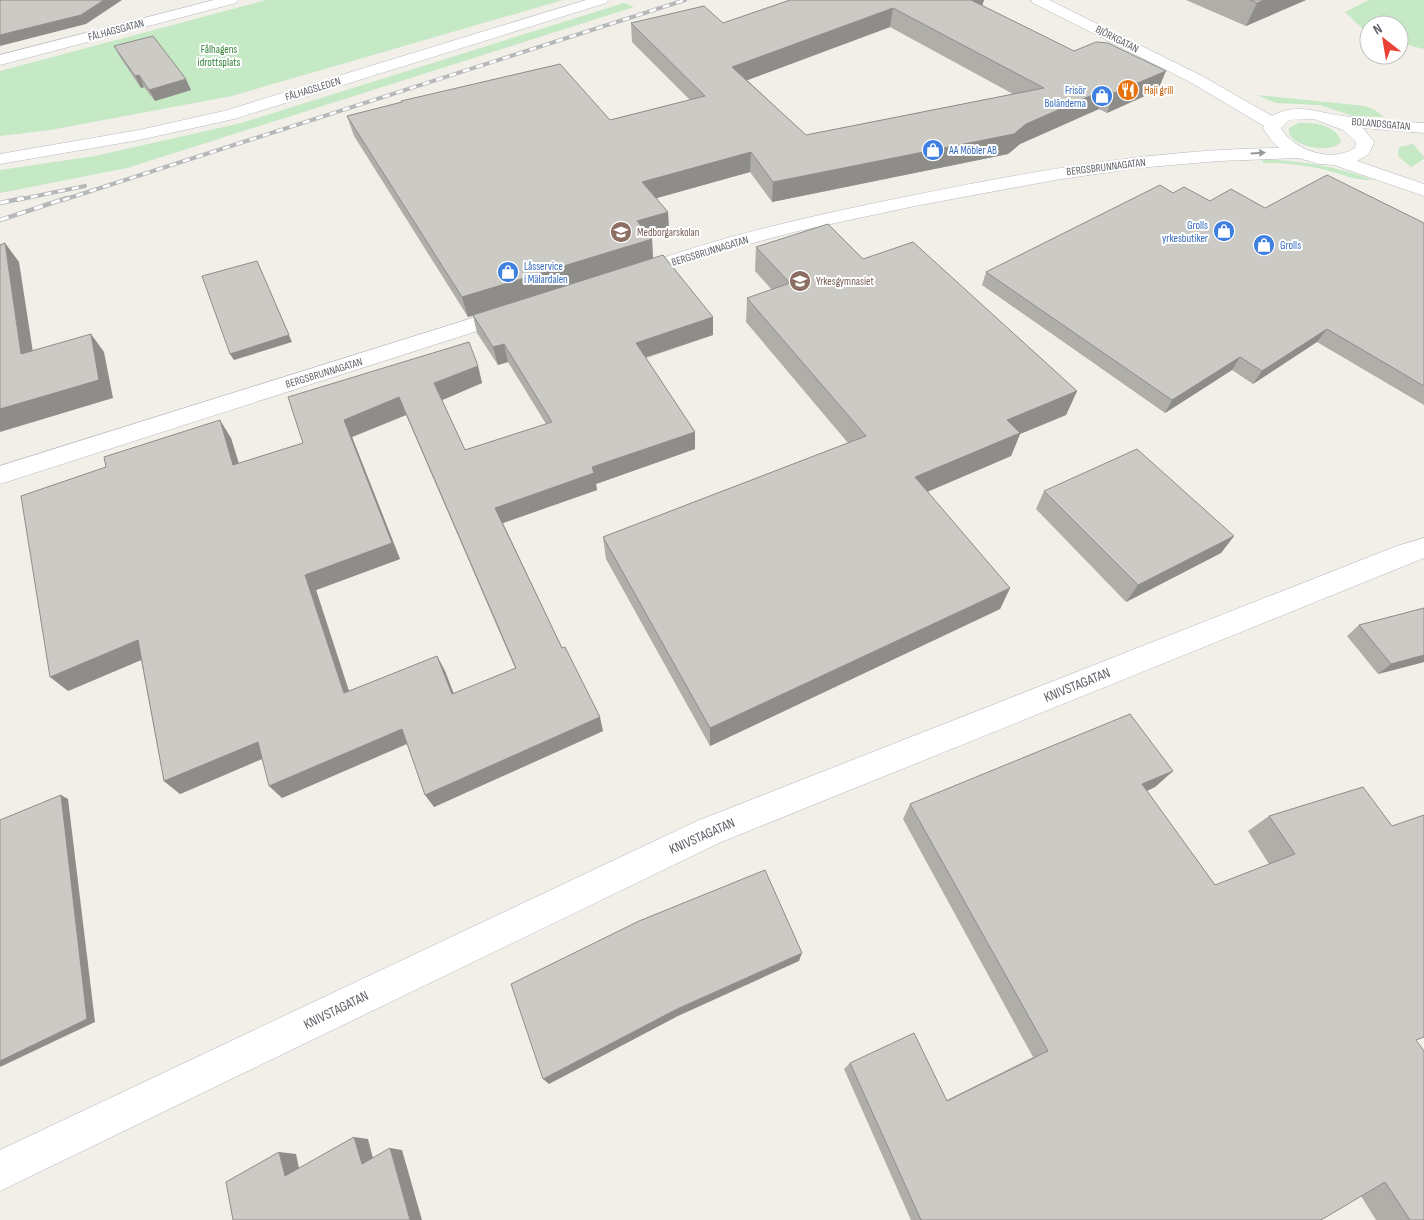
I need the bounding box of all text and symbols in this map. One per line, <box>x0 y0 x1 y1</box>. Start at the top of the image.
north arrow <box>1359 15 1409 65</box>
street label: FÅLHAGSGATAN <box>87 16 145 44</box>
text: N <box>1370 20 1385 38</box>
street label: BJÖRKGATAN <box>1093 23 1141 55</box>
park label: Fålhagens idrottsplats <box>198 43 240 69</box>
street label: FÅLHAGSLEDEN <box>284 74 342 104</box>
restaurant icon: Haji grill <box>1116 78 1140 102</box>
place label: Frisör Boländerna <box>1044 84 1086 110</box>
shop icon: Frisör Boländerna <box>1090 84 1114 108</box>
place label: Haji grill <box>1144 84 1173 97</box>
street label: BOLANDSGATAN <box>1351 115 1411 133</box>
shop icon: AA Möbler AB <box>921 138 945 162</box>
place label: AA Möbler AB <box>948 144 997 157</box>
one-way arrow <box>1251 149 1267 157</box>
street label: BERGSBRUNNAGATAN <box>1066 156 1146 178</box>
place label: Grolls yrkesbutiker <box>1162 219 1208 245</box>
shop icon: Grolls yrkesbutiker <box>1212 219 1236 243</box>
school or university icon: Medborgarskolan <box>609 220 633 244</box>
place label: Medborgarskolan <box>637 226 700 239</box>
street label: BERGSBRUNNAGATAN <box>670 233 750 269</box>
shop icon: Grolls <box>1252 233 1276 257</box>
place label: Grolls <box>1280 239 1301 252</box>
shop icon: Låsservice i Mälardalen <box>496 260 520 284</box>
place label: Låsservice i Mälardalen <box>524 260 568 286</box>
school or university icon: Yrkesgymnasiet <box>788 269 812 293</box>
place label: Yrkesgymnasiet <box>816 275 874 288</box>
street label: BERGSBRUNNAGATAN <box>284 355 364 391</box>
street label: KNIVSTAGATAN <box>1041 664 1113 706</box>
street label: KNIVSTAGATAN <box>667 814 737 858</box>
street label: KNIVSTAGATAN <box>301 987 371 1033</box>

